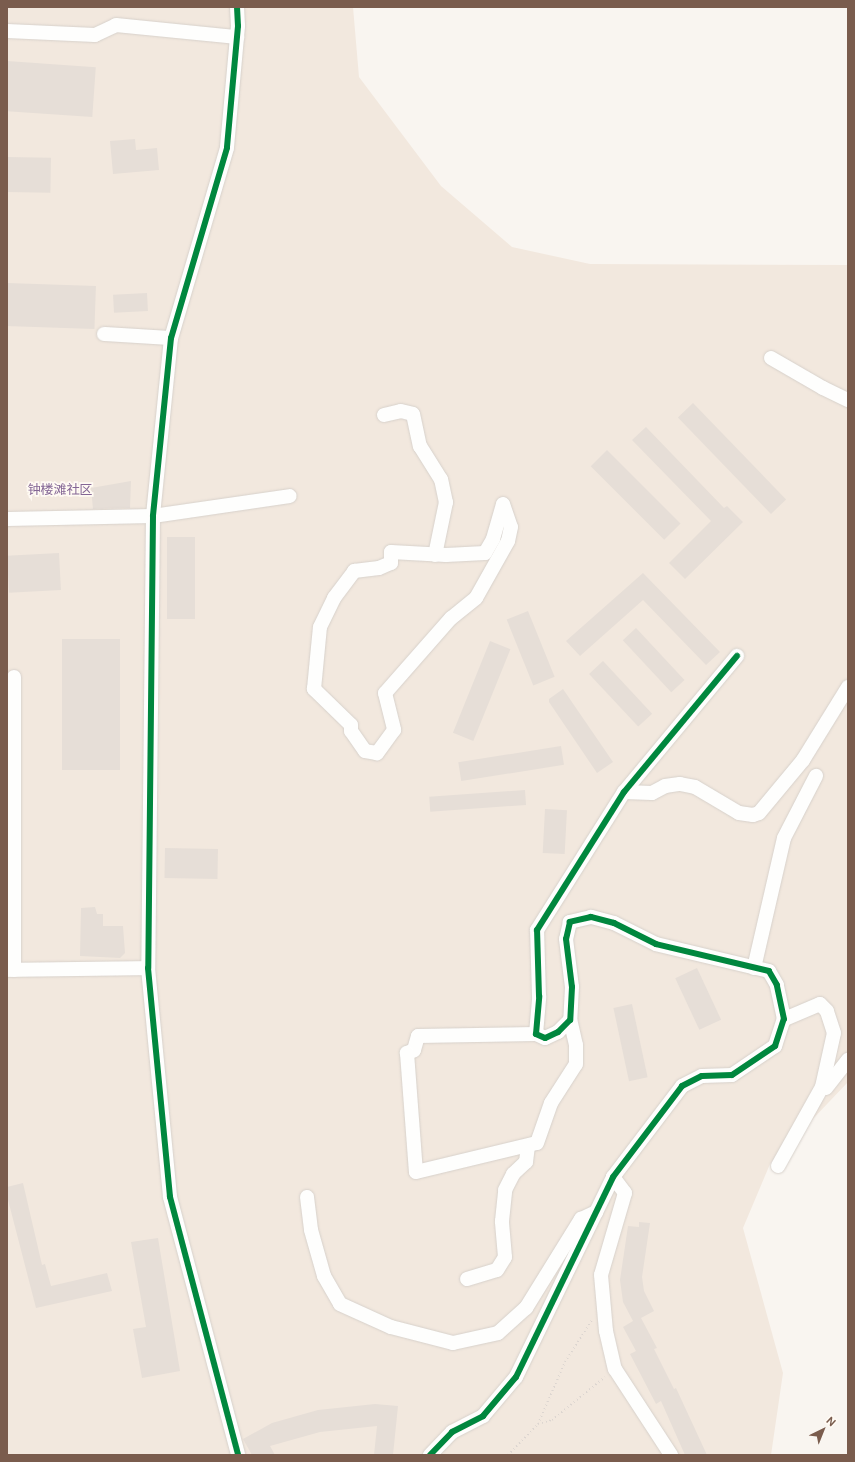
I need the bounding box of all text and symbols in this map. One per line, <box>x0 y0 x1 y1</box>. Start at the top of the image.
district label: 钟楼滩社区 <box>28 482 92 498</box>
north arrow <box>803 1410 843 1450</box>
text: N <box>823 1413 839 1429</box>

